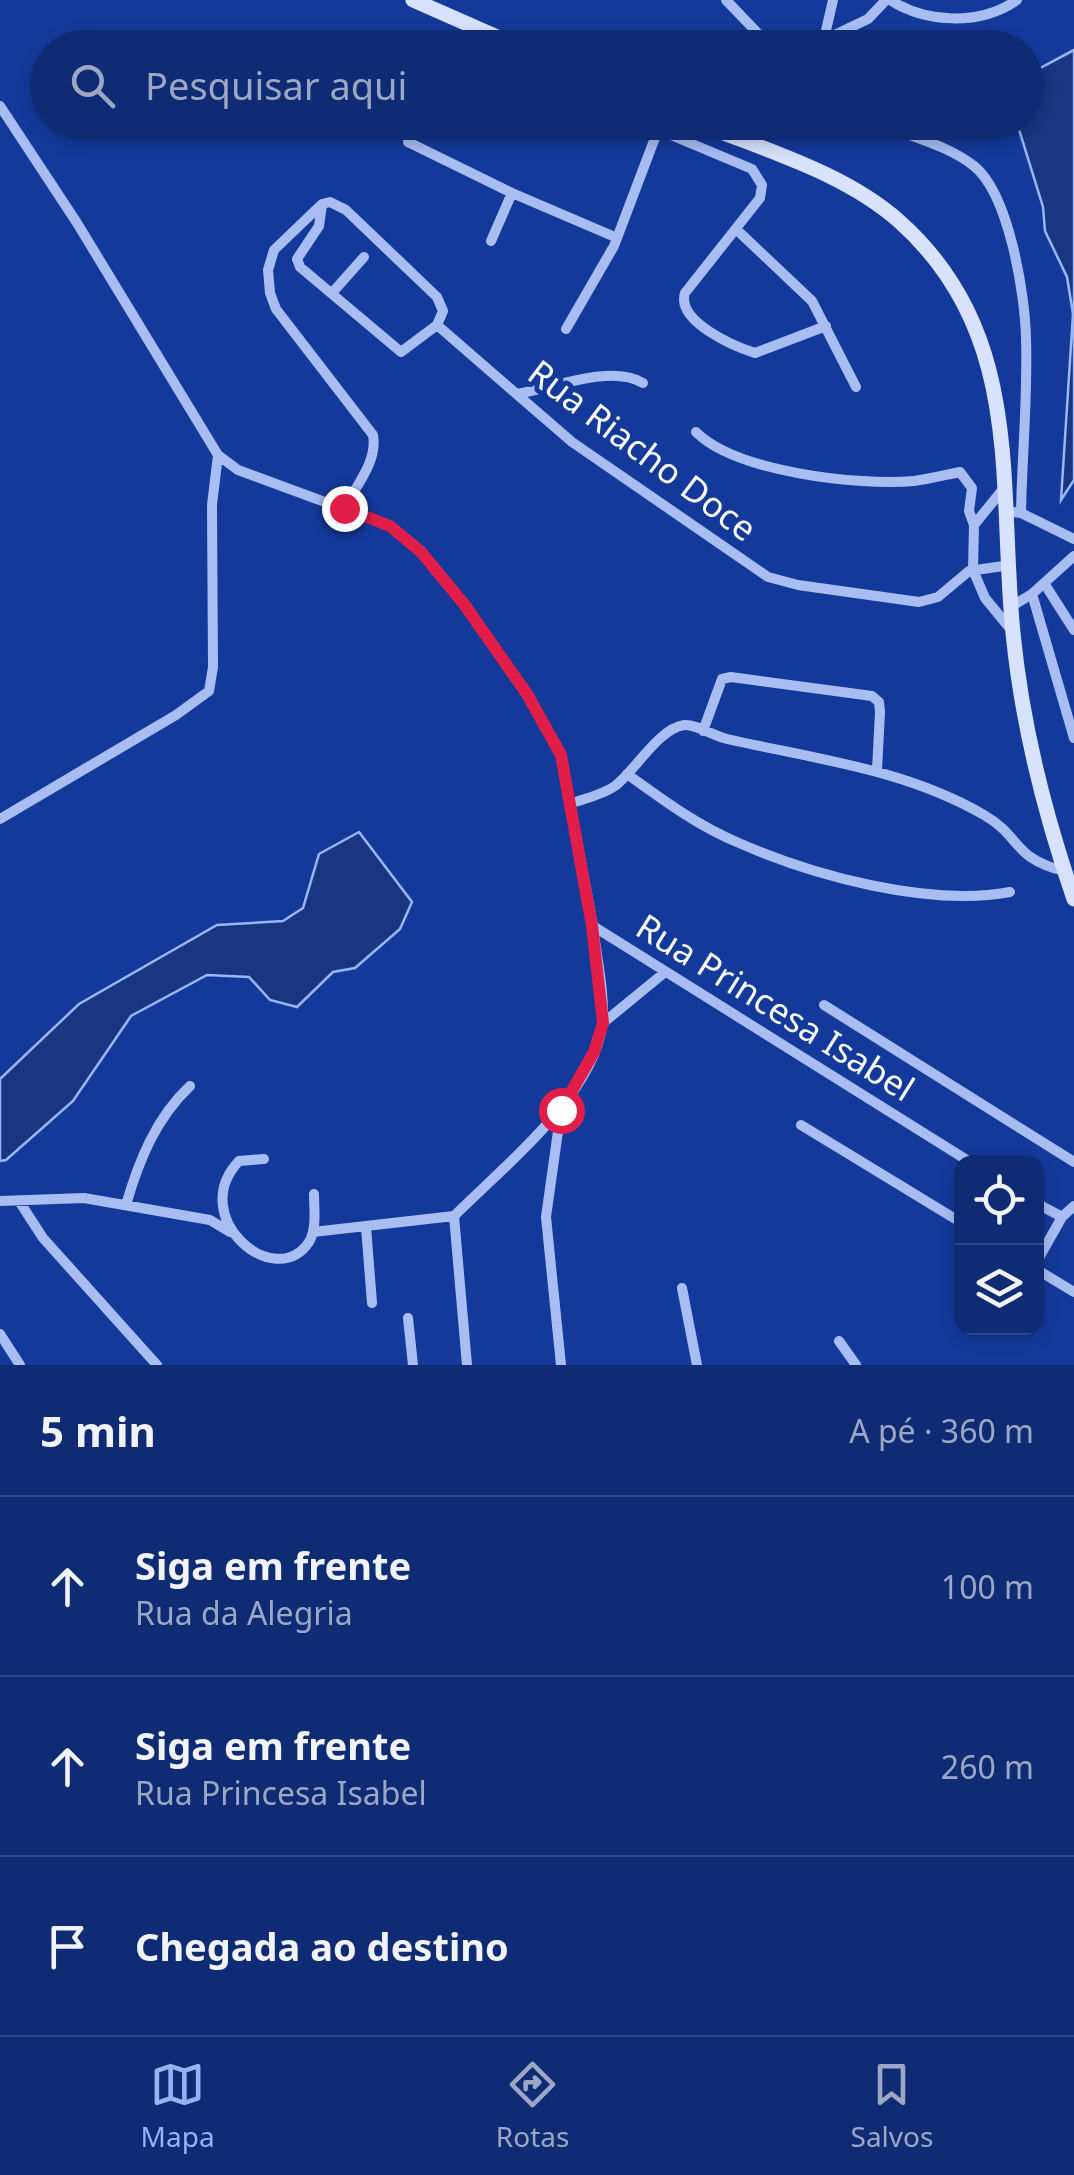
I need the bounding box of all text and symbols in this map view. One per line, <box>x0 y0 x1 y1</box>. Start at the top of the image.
search box <box>30 30 1044 140</box>
icon: search <box>65 58 120 113</box>
text: Pesquisar aqui <box>145 59 407 111</box>
street label: Rua Riacho Doce <box>519 348 767 551</box>
route end <box>322 486 368 532</box>
street label: Rua Princesa Isabel <box>628 902 924 1111</box>
route start <box>539 1088 585 1134</box>
map controls <box>954 1155 1044 1335</box>
button: locate <box>954 1155 1044 1245</box>
button: layers <box>954 1245 1044 1335</box>
text: 5 min <box>40 1402 156 1459</box>
text: A pé · 360 m <box>849 1409 1034 1452</box>
text: Siga em frente <box>135 1539 411 1591</box>
icon: ahead <box>40 1559 95 1614</box>
text: 100 m <box>941 1565 1034 1608</box>
text: Rua da Alegria <box>135 1591 353 1634</box>
text: Siga em frente <box>135 1719 411 1771</box>
icon: ahead <box>40 1739 95 1794</box>
text: 260 m <box>941 1745 1034 1788</box>
text: Rua Princesa Isabel <box>135 1771 427 1814</box>
icon: arrive <box>40 1919 95 1974</box>
text: Chegada ao destino <box>135 1920 509 1972</box>
tab: Mapa <box>141 2057 215 2155</box>
tab: Rotas <box>496 2057 569 2155</box>
tab: Salvos <box>851 2057 933 2155</box>

